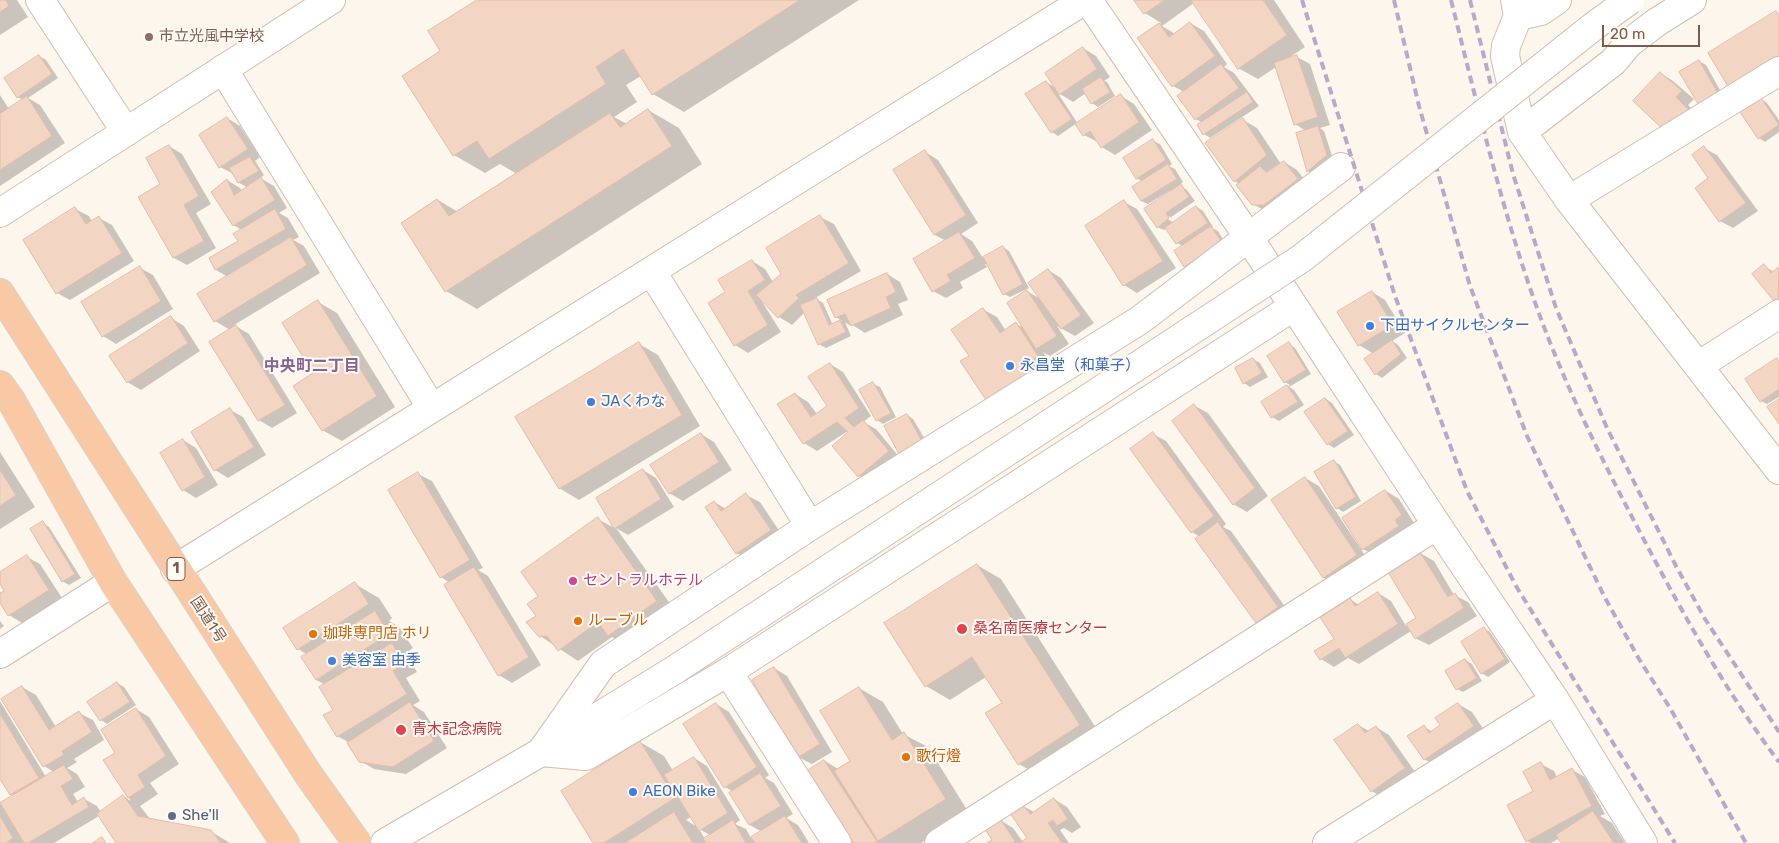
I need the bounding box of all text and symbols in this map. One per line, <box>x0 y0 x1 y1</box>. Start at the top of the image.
scale bar <box>1604 15 1702 47</box>
text: 20 m <box>1610 25 1645 43</box>
place label: 市立光風中学校 <box>159 28 264 46</box>
marker: 市立光風中学校 <box>143 31 155 43</box>
place label: 下田サイクルセンター <box>1380 317 1530 335</box>
marker: 下田サイクルセンター <box>1364 320 1376 332</box>
district label: 中央町二丁目 <box>264 356 360 376</box>
place label: 永昌堂（和菓子） <box>1020 357 1140 375</box>
marker: 永昌堂（和菓子） <box>1004 360 1016 372</box>
place label: JAくわな <box>601 393 665 411</box>
marker: JAくわな <box>585 396 597 408</box>
road number: 1 <box>167 558 185 580</box>
place label: セントラルホテル <box>583 572 703 590</box>
marker: セントラルホテル <box>567 575 579 587</box>
street label: 国道1号 <box>186 594 230 646</box>
place label: ルーブル <box>588 612 648 630</box>
marker: ルーブル <box>572 615 584 627</box>
place label: 桑名南医療センター <box>973 620 1108 638</box>
marker: 桑名南医療センター <box>955 622 969 636</box>
place label: 珈琲専門店 ホリ <box>323 625 432 643</box>
marker: 珈琲専門店 ホリ <box>307 628 319 640</box>
place label: 美容室 由季 <box>342 652 421 670</box>
marker: 美容室 由季 <box>326 655 338 667</box>
place label: 青木記念病院 <box>412 721 502 739</box>
marker: 青木記念病院 <box>394 723 408 737</box>
place label: 歌行燈 <box>916 748 961 766</box>
marker: 歌行燈 <box>900 751 912 763</box>
place label: AEON Bike <box>643 783 716 801</box>
marker: AEON Bike <box>627 786 639 798</box>
place label: She'll <box>182 807 219 825</box>
marker: She'll <box>166 810 178 822</box>

